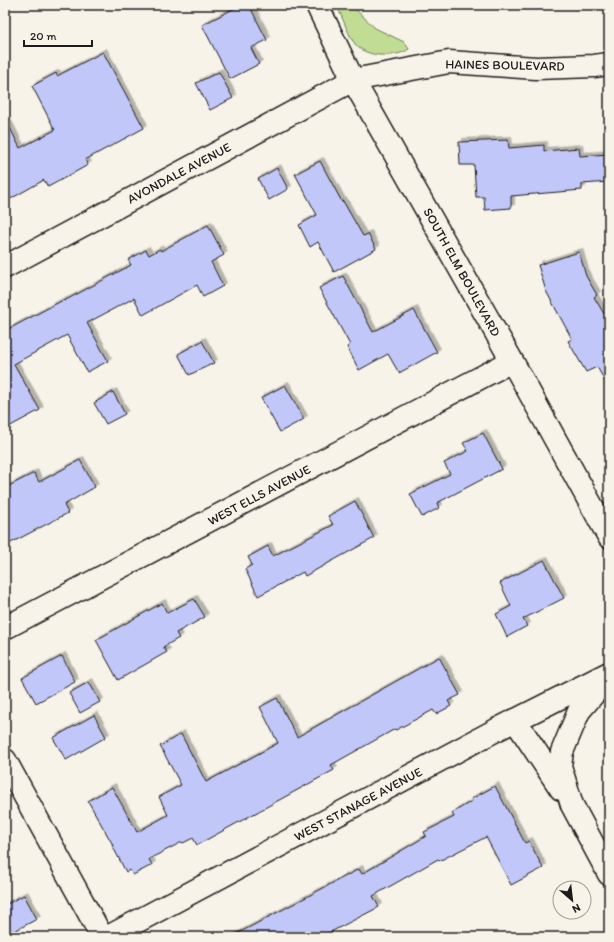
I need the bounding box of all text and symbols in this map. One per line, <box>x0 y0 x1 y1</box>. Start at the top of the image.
scale bar <box>24 22 92 48</box>
text: 20 m <box>30 29 57 43</box>
street label: HAINES BOULEVARD <box>445 56 565 74</box>
street label: AVONDALE AVENUE <box>125 139 233 207</box>
street label: SOUTH ELM BOULEVARD <box>420 205 504 339</box>
street label: WEST ELLS AVENUE <box>205 462 313 528</box>
street label: WEST STANAGE AVENUE <box>291 764 425 844</box>
north arrow <box>552 880 592 920</box>
text: N <box>570 901 583 916</box>

